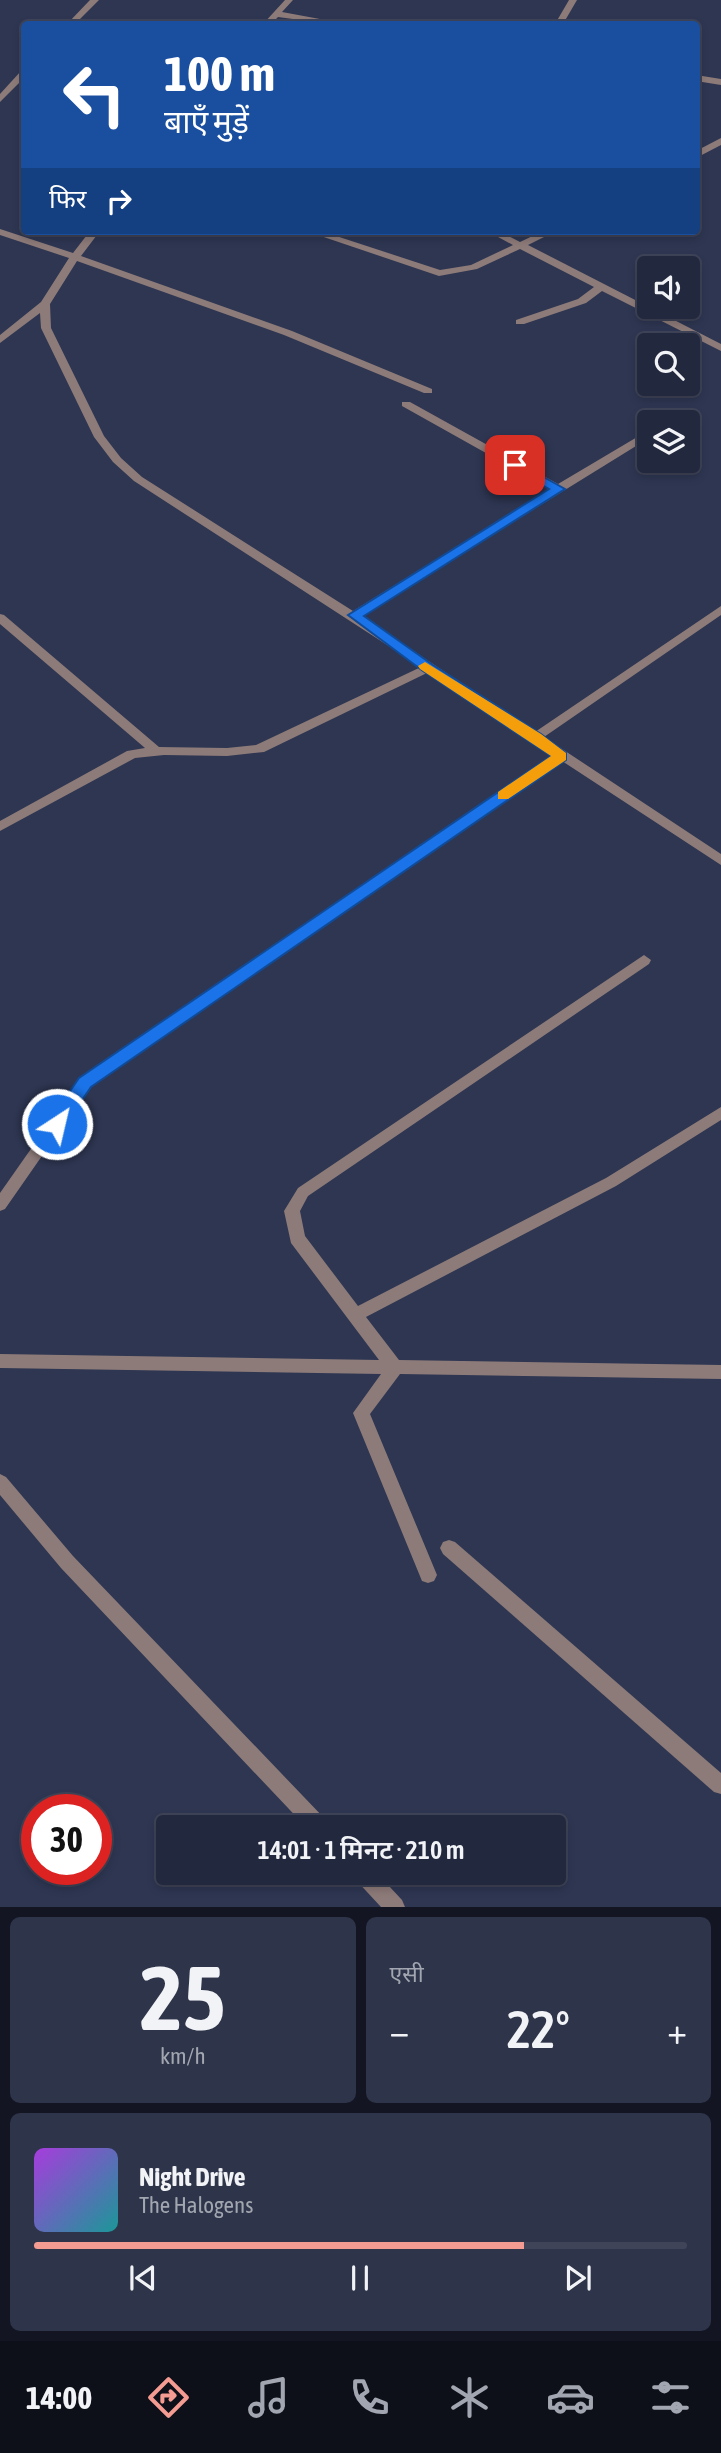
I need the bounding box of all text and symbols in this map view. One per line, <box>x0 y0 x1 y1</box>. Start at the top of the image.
text: 100 m <box>164 45 275 101</box>
icon: left <box>49 49 140 140</box>
text: बाएँ मुड़ें <box>164 103 249 140</box>
icon: right <box>100 182 138 220</box>
text: फिर <box>49 184 86 214</box>
map controls <box>637 256 700 473</box>
button: sound <box>637 256 700 319</box>
button: search <box>637 333 700 396</box>
button: layers <box>637 410 700 473</box>
pin <box>485 435 545 495</box>
icon: arrive <box>496 446 534 484</box>
position arrow <box>20 1087 94 1161</box>
speed limit sign: 30 <box>21 1794 112 1885</box>
text: 14:01 · 1 मिनट · 210 m <box>258 1835 464 1865</box>
text: 25 <box>140 1945 226 2049</box>
text: एसी <box>390 1961 424 1987</box>
text: 22° <box>507 1999 570 2059</box>
text: − <box>390 2009 409 2052</box>
text: + <box>667 2009 687 2052</box>
text: km/h <box>160 2043 206 2069</box>
text: Night Drive <box>139 2162 246 2192</box>
text: The Halogens <box>139 2192 253 2218</box>
icon: previous <box>124 2259 162 2297</box>
icon: pause <box>341 2259 379 2297</box>
icon: next <box>559 2259 597 2297</box>
icon: directions <box>144 2373 193 2422</box>
icon: music <box>244 2373 293 2422</box>
icon: phone <box>345 2373 394 2422</box>
icon: climate <box>445 2373 494 2422</box>
icon: car <box>546 2373 595 2422</box>
icon: filters <box>646 2373 695 2422</box>
text: 14:00 <box>26 2379 92 2416</box>

